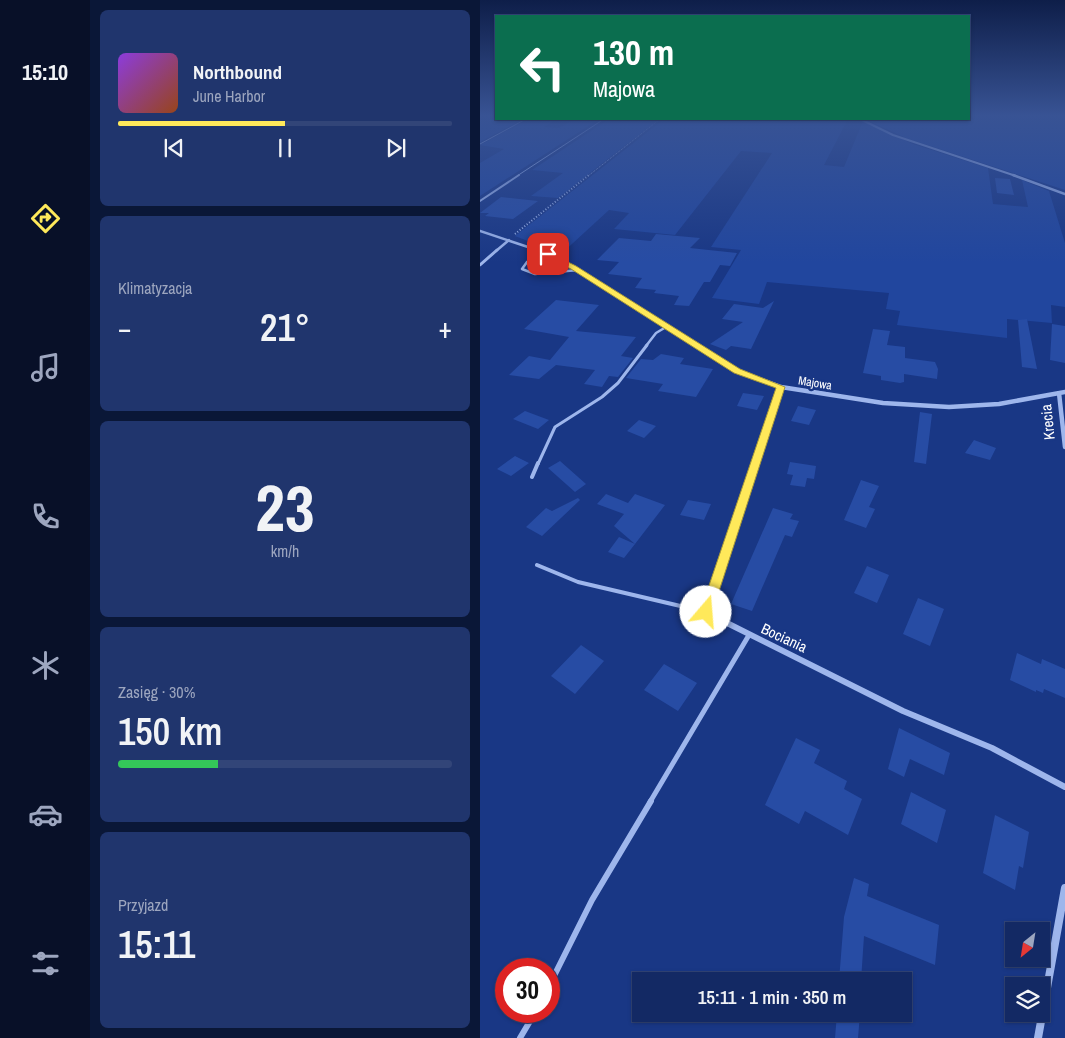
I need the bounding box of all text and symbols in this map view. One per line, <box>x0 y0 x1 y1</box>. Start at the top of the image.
text: 130 m <box>593 29 674 76</box>
icon: left <box>510 35 575 100</box>
text: 15:10 <box>22 57 68 87</box>
text: Northbound <box>193 59 282 85</box>
text: Majowa <box>593 74 655 104</box>
text: June Harbor <box>193 85 265 107</box>
icon: previous <box>160 134 188 162</box>
icon: pause <box>271 134 299 162</box>
icon: next <box>382 134 410 162</box>
icon: directions <box>28 201 63 236</box>
pin <box>527 233 569 275</box>
icon: arrive <box>534 240 562 268</box>
text: Klimatyzacja <box>118 277 192 299</box>
text: 21° <box>260 302 310 353</box>
text: − <box>118 309 131 347</box>
text: + <box>439 309 452 347</box>
icon: music <box>28 350 63 385</box>
street label: Majowa <box>797 372 834 394</box>
street label: Krecia <box>1035 403 1060 441</box>
text: 23 <box>255 464 315 551</box>
icon: phone <box>28 499 63 534</box>
text: km/h <box>271 540 299 562</box>
position arrow <box>679 585 731 637</box>
street label: Bociania <box>758 618 811 657</box>
icon: climate <box>28 648 63 683</box>
text: Zasięg · 30% <box>118 681 195 703</box>
text: 150 km <box>118 706 222 757</box>
icon: car <box>28 797 63 832</box>
text: Przyjazd <box>118 894 168 916</box>
text: 15:11 <box>118 919 195 970</box>
north arrow <box>1005 922 1050 968</box>
map controls <box>1005 922 1050 1022</box>
icon: filters <box>28 946 63 981</box>
speed limit sign: 30 <box>495 958 560 1023</box>
button: layers <box>1005 977 1050 1022</box>
text: 15:11 · 1 min · 350 m <box>698 984 846 1010</box>

